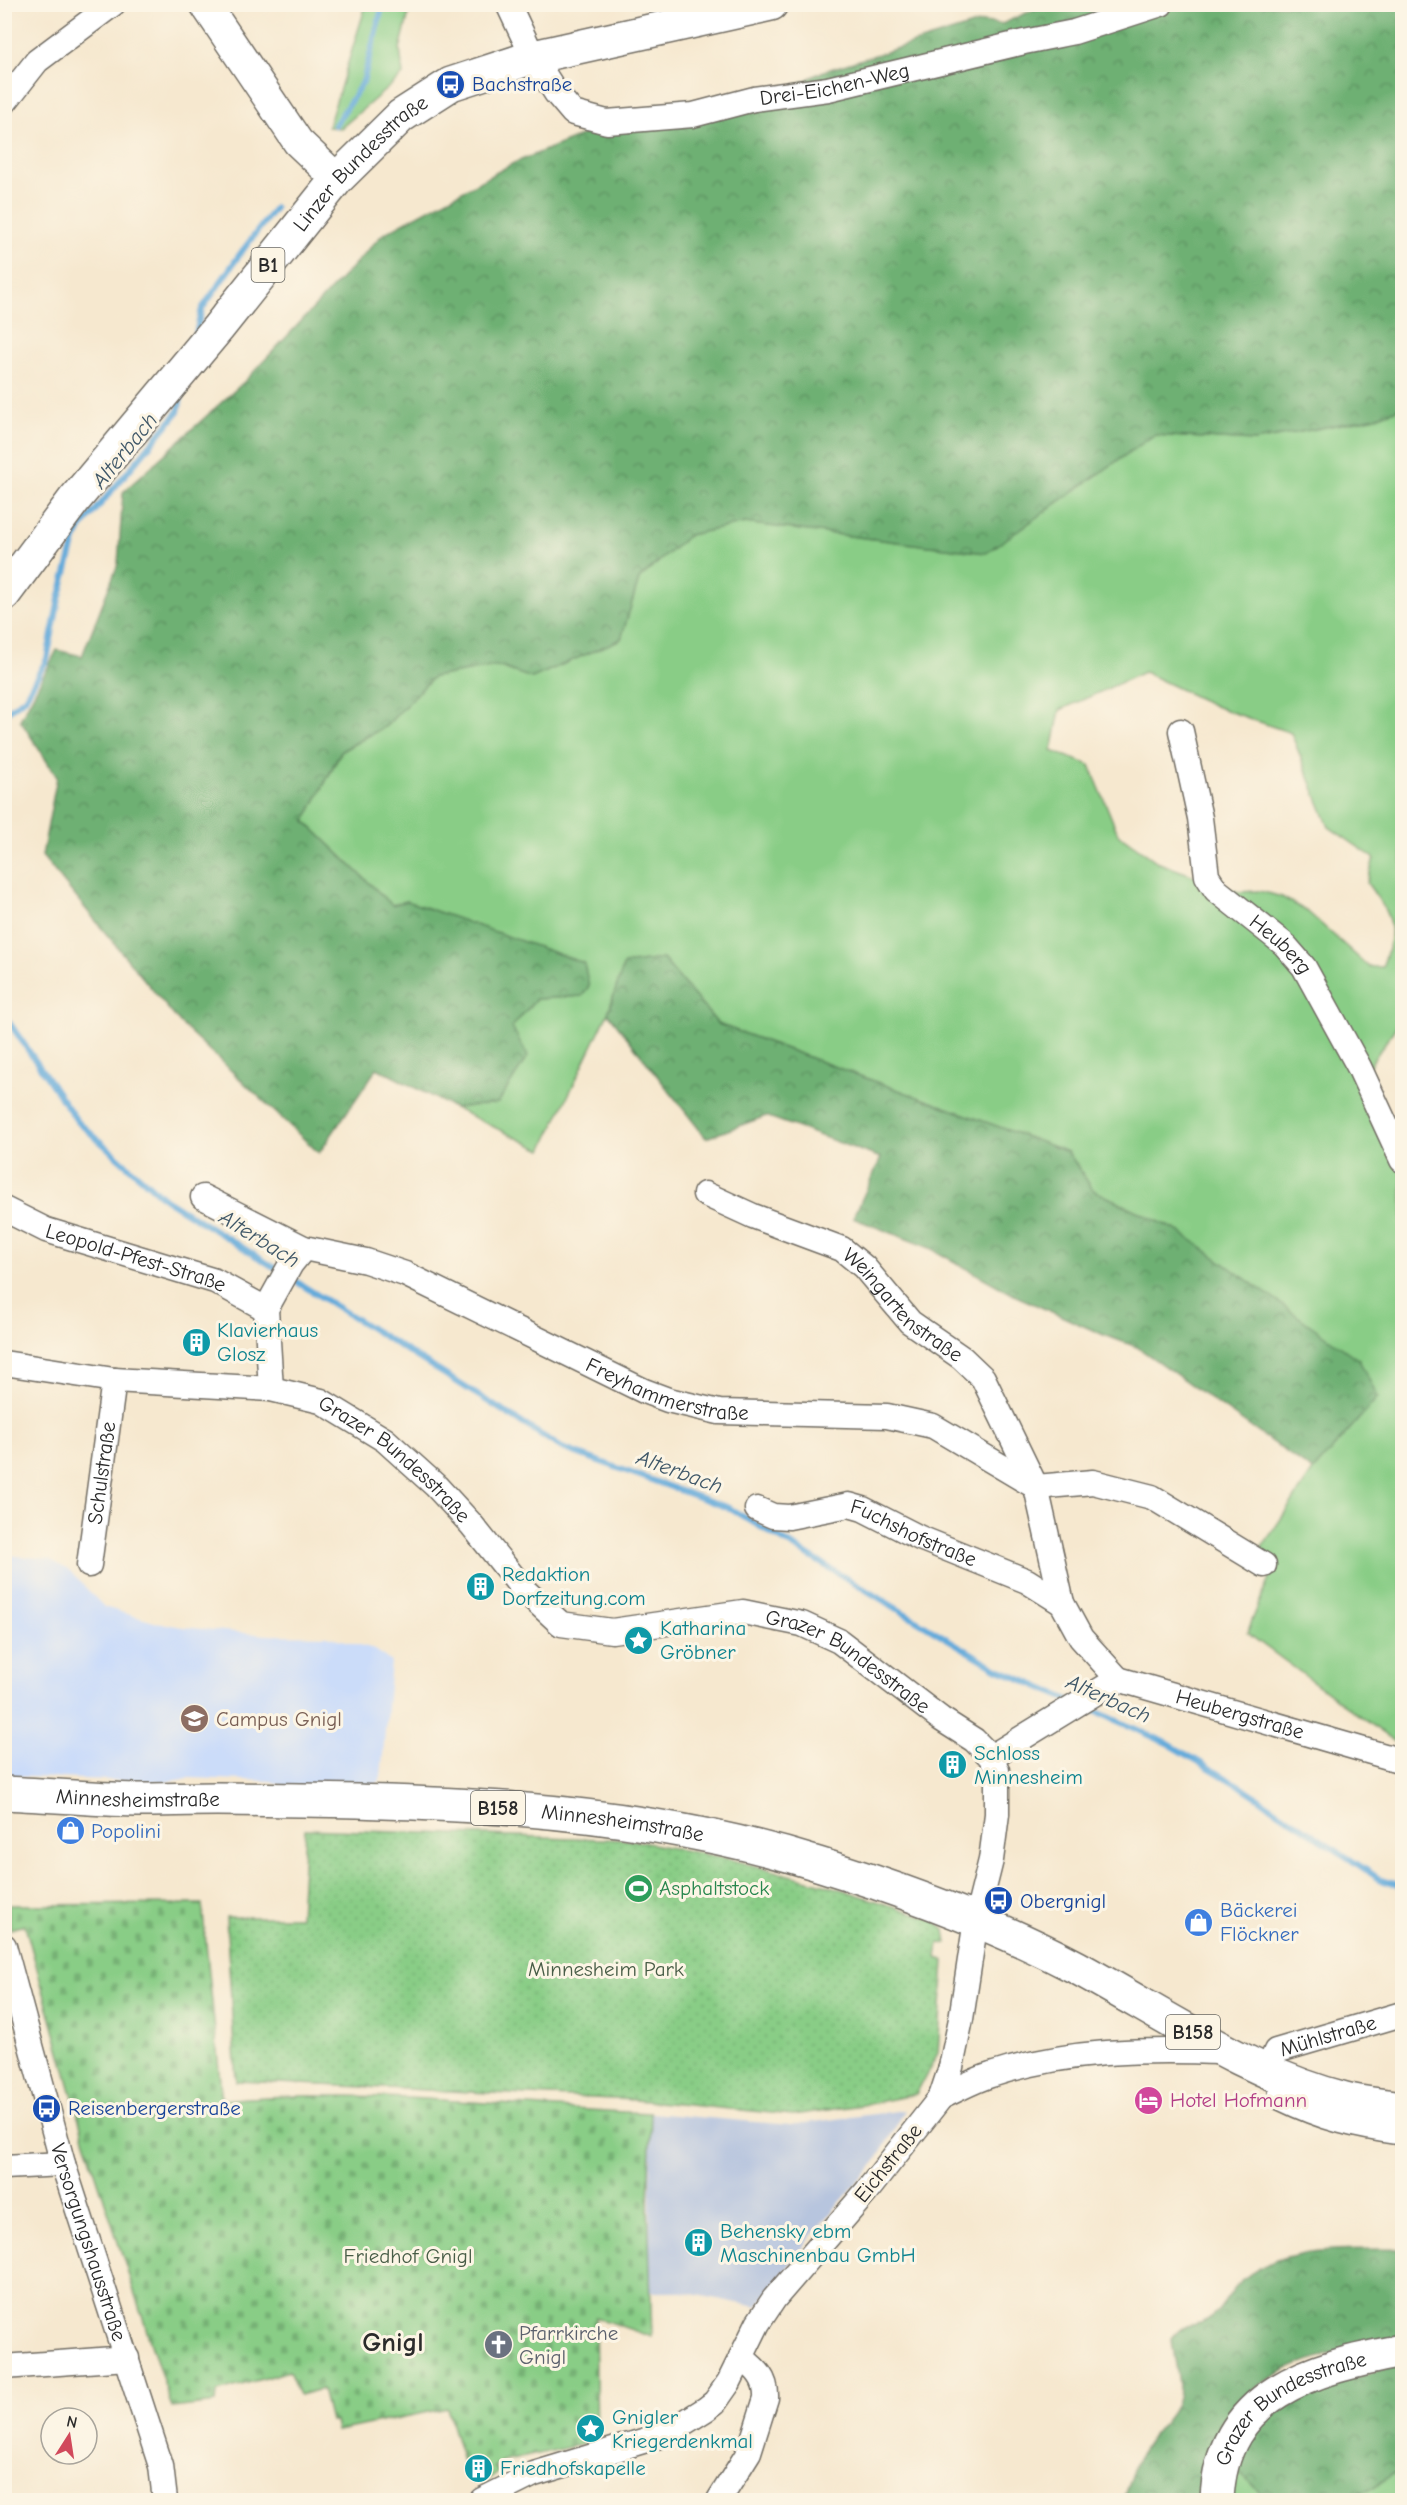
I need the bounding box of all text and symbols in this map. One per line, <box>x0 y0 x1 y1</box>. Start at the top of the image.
street label: Drei-Eichen-Weg <box>758 58 912 110</box>
bus stop icon: Bachstraße <box>435 68 467 100</box>
place label: Bachstraße <box>472 72 572 96</box>
street label: Linzer Bundesstraße <box>288 90 432 236</box>
road number: B1 <box>252 248 284 282</box>
water label: Alterbach <box>86 408 163 494</box>
street label: Heuberg <box>1245 909 1317 978</box>
water label: Alterbach <box>214 1204 304 1274</box>
street label: Leopold-Pfest-Straße <box>43 1219 231 1297</box>
street label: Weingartenstraße <box>838 1243 967 1367</box>
place label: Klavierhaus Glosz <box>217 1318 318 1366</box>
building icon: Klavierhaus Glosz <box>180 1326 212 1358</box>
street label: Freyhammerstraße <box>582 1352 749 1425</box>
street label: Grazer Bundesstraße <box>314 1390 475 1527</box>
street label: Schulstraße <box>83 1420 120 1526</box>
water label: Alterbach <box>632 1444 726 1499</box>
street label: Fuchshofstraße <box>848 1494 980 1571</box>
place label: Redaktion Dorfzeitung.com <box>502 1562 646 1610</box>
building icon: Redaktion Dorfzeitung.com <box>465 1570 497 1602</box>
street label: Grazer Bundesstraße <box>763 1605 935 1718</box>
place label: Katharina Gröbner <box>660 1616 746 1664</box>
place icon: Katharina Gröbner <box>623 1624 655 1656</box>
water label: Alterbach <box>1061 1668 1155 1729</box>
street label: Heubergstraße <box>1173 1684 1307 1744</box>
school or university icon: Campus Gnigl <box>179 1703 211 1735</box>
place label: Campus Gnigl <box>216 1707 342 1731</box>
place label: Schloss Minnesheim <box>974 1741 1083 1789</box>
building icon: Schloss Minnesheim <box>937 1749 969 1781</box>
street label: Minnesheimstraße <box>55 1784 220 1812</box>
road number: B158 <box>471 1791 525 1825</box>
street label: Minnesheimstraße <box>540 1799 706 1846</box>
shop icon: Popolini <box>54 1815 86 1847</box>
place label: Popolini <box>91 1819 161 1843</box>
sports icon: Asphaltstock <box>622 1872 654 1904</box>
place label: Asphaltstock <box>659 1876 769 1900</box>
bus stop icon: Obergnigl <box>983 1885 1015 1917</box>
place label: Obergnigl <box>1020 1889 1106 1913</box>
place label: Bäckerei Flöckner <box>1220 1898 1299 1946</box>
shop icon: Bäckerei Flöckner <box>1183 1906 1215 1938</box>
park label: Minnesheim Park <box>528 1957 684 1981</box>
street label: Mühlstraße <box>1277 2010 1379 2061</box>
road number: B158 <box>1166 2015 1220 2049</box>
hotel icon: Hotel Hofmann <box>1133 2084 1165 2116</box>
place label: Hotel Hofmann <box>1170 2088 1307 2112</box>
bus stop icon: Reisenbergerstraße <box>31 2092 63 2124</box>
place label: Reisenbergerstraße <box>68 2096 241 2120</box>
street label: Eichstraße <box>849 2119 927 2207</box>
street label: Versorgungshausstraße <box>46 2140 132 2344</box>
place label: Behensky ebm Maschinenbau GmbH <box>720 2219 916 2267</box>
building icon: Behensky ebm Maschinenbau GmbH <box>683 2227 715 2259</box>
park label: Friedhof Gnigl <box>343 2244 473 2268</box>
place label: Pfarrkirche Gnigl <box>519 2321 618 2369</box>
district label: Gnigl <box>362 2327 424 2358</box>
church icon: Pfarrkirche Gnigl <box>482 2329 514 2361</box>
street label: Grazer Bundesstraße <box>1210 2347 1369 2469</box>
place label: Gnigler Kriegerdenkmal <box>612 2405 753 2453</box>
north arrow <box>39 2406 99 2466</box>
text: N <box>65 2412 79 2432</box>
place icon: Gnigler Kriegerdenkmal <box>575 2413 607 2445</box>
building icon: Friedhofskapelle <box>463 2452 495 2484</box>
place label: Friedhofskapelle <box>500 2456 646 2480</box>

